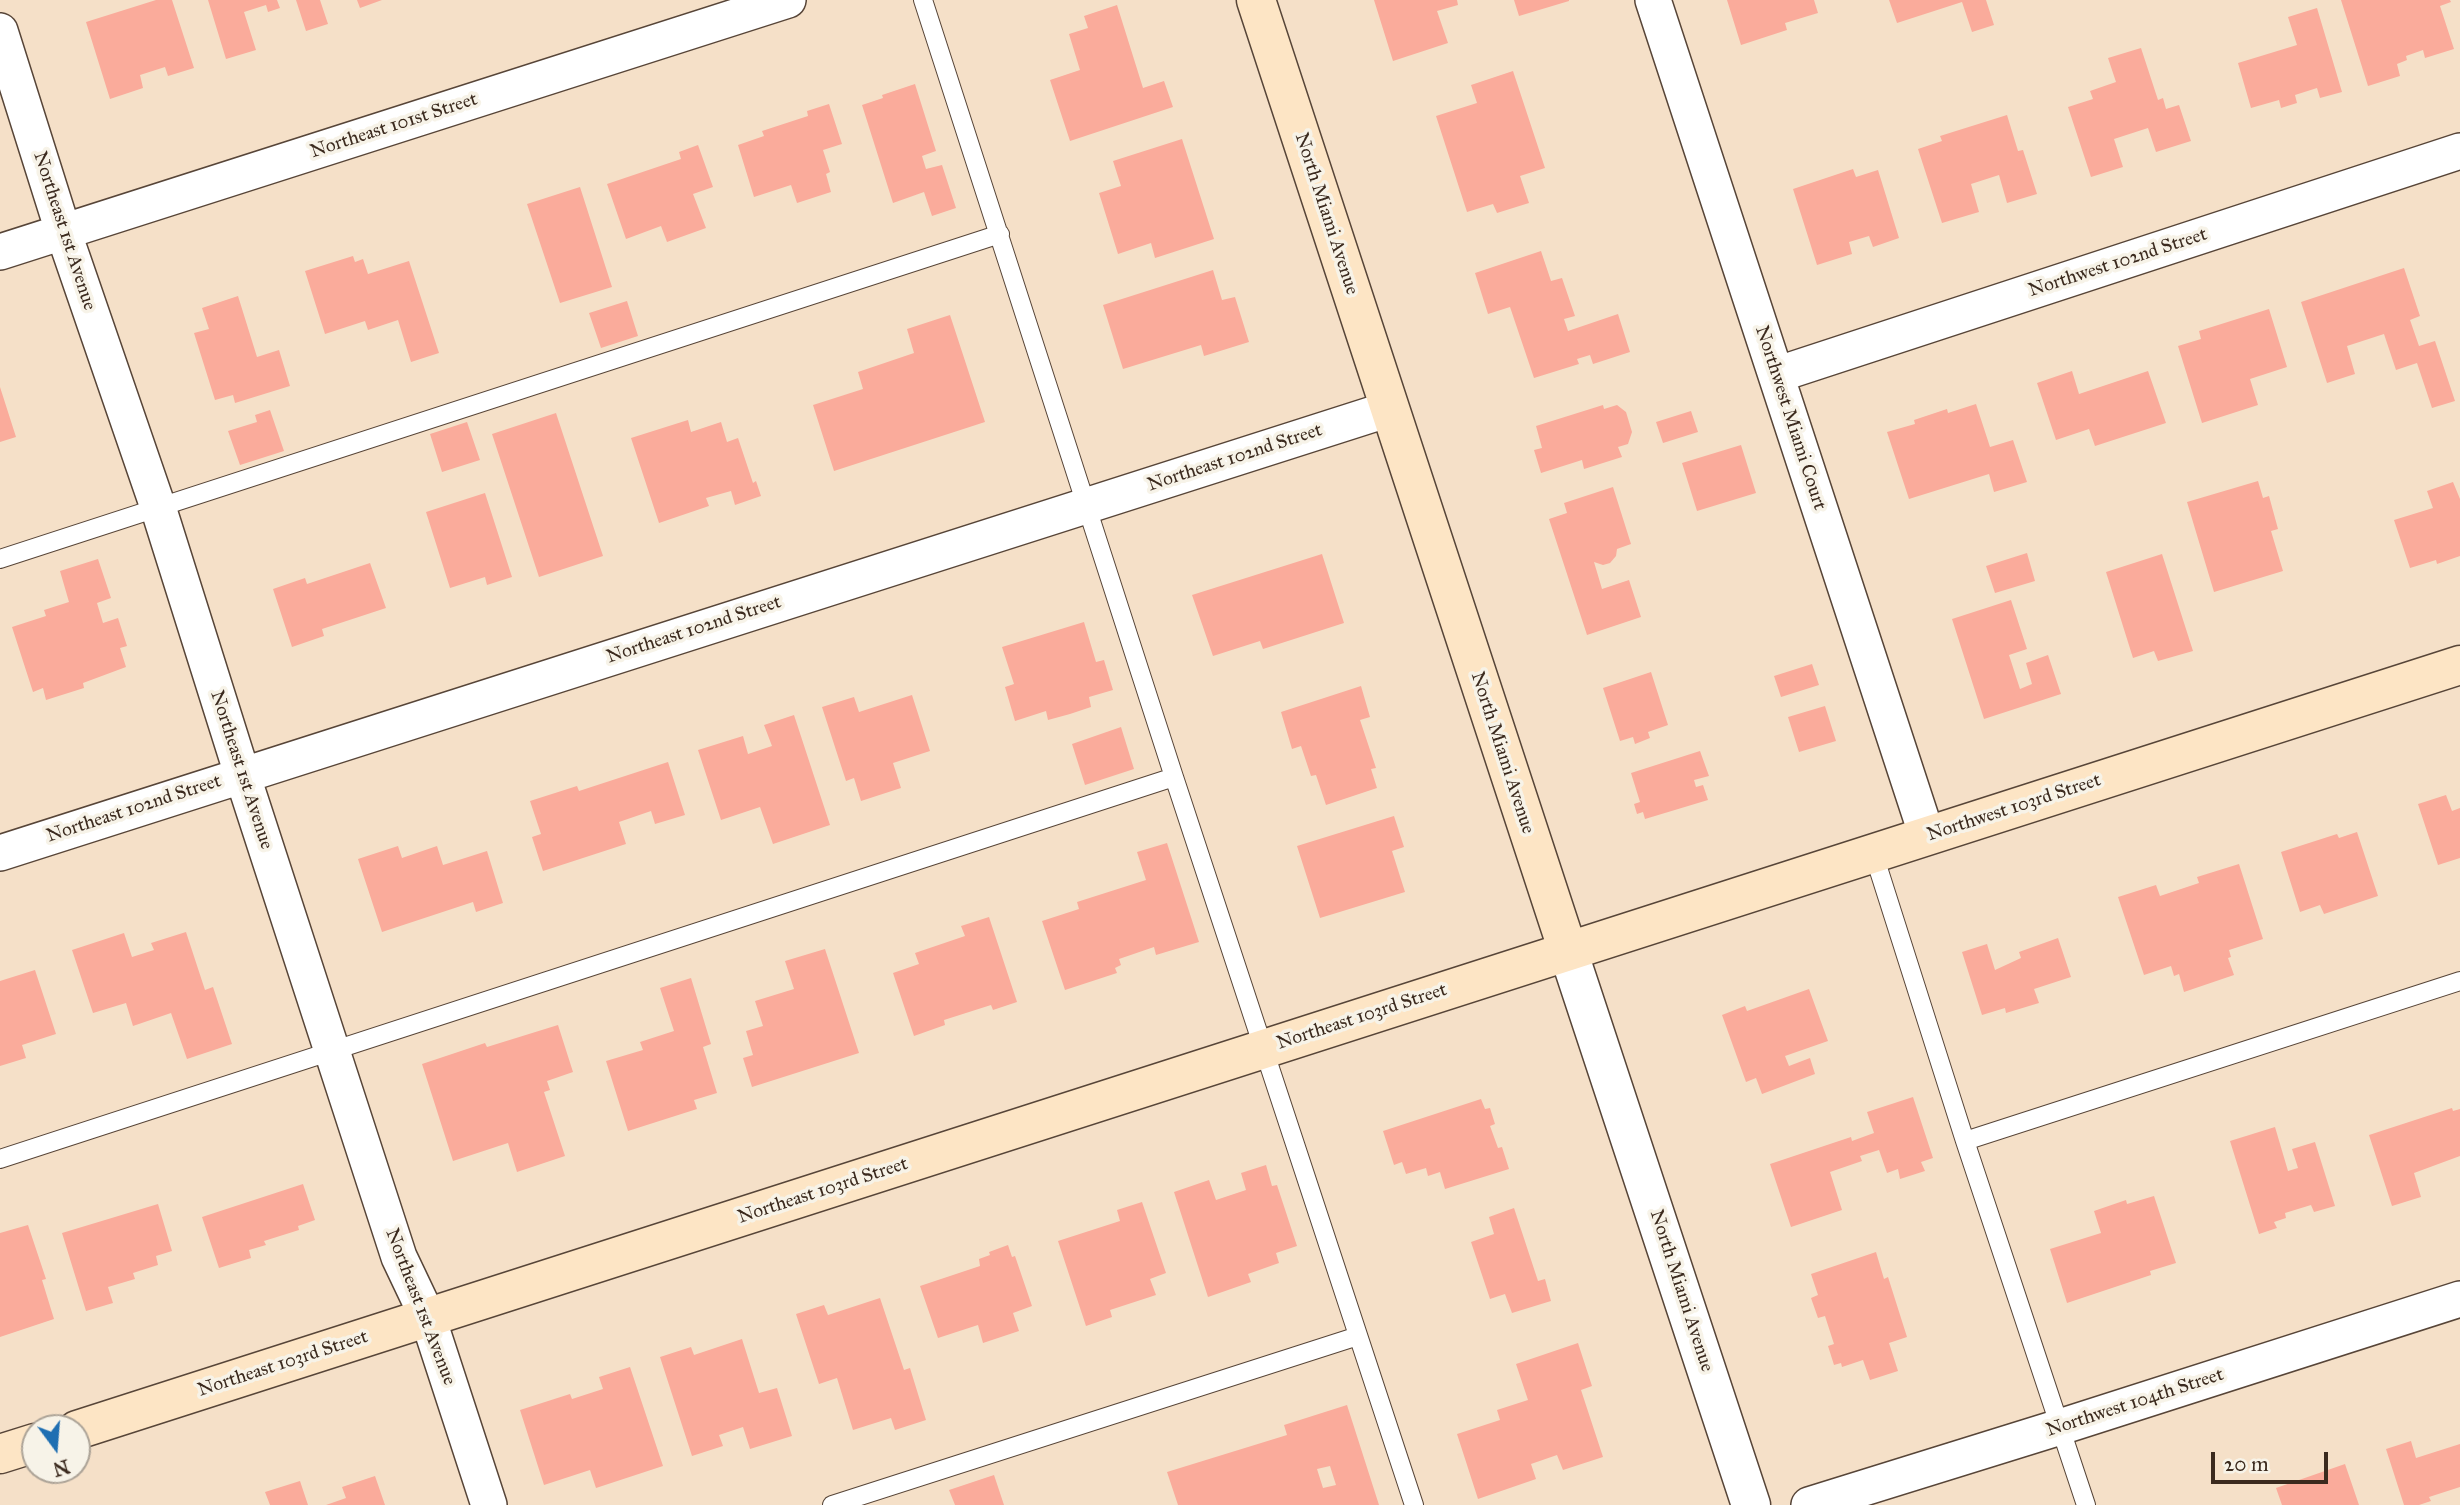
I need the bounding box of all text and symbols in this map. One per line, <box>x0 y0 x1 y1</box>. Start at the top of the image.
street label: Northeast 101st Street <box>308 88 480 164</box>
street label: North Miami Avenue <box>1289 130 1363 298</box>
street label: Northeast 1st Avenue <box>28 149 100 313</box>
street label: Northwest 102nd Street <box>2026 223 2210 303</box>
street label: Northwest Miami Court <box>1749 323 1831 513</box>
street label: Northeast 102nd Street <box>1145 419 1325 497</box>
street label: Northeast 102nd Street <box>604 591 784 669</box>
street label: North Miami Avenue <box>1465 669 1539 837</box>
street label: Northeast 1st Avenue <box>205 688 277 852</box>
street label: Northwest 103rd Street <box>1924 769 2104 847</box>
street label: Northeast 102nd Street <box>44 770 224 848</box>
street label: Northeast 103rd Street <box>1274 979 1450 1055</box>
street label: Northeast 103rd Street <box>735 1153 911 1229</box>
street label: North Miami Avenue <box>1644 1207 1718 1375</box>
street label: Northeast 1st Avenue <box>380 1226 460 1388</box>
street label: Northeast 103rd Street <box>195 1326 371 1402</box>
street label: Northwest 104th Street <box>2043 1364 2227 1442</box>
north arrow <box>21 1414 91 1484</box>
scale bar <box>2215 1438 2332 1482</box>
text: 20 m <box>2224 1451 2269 1477</box>
text: N <box>50 1454 72 1481</box>

